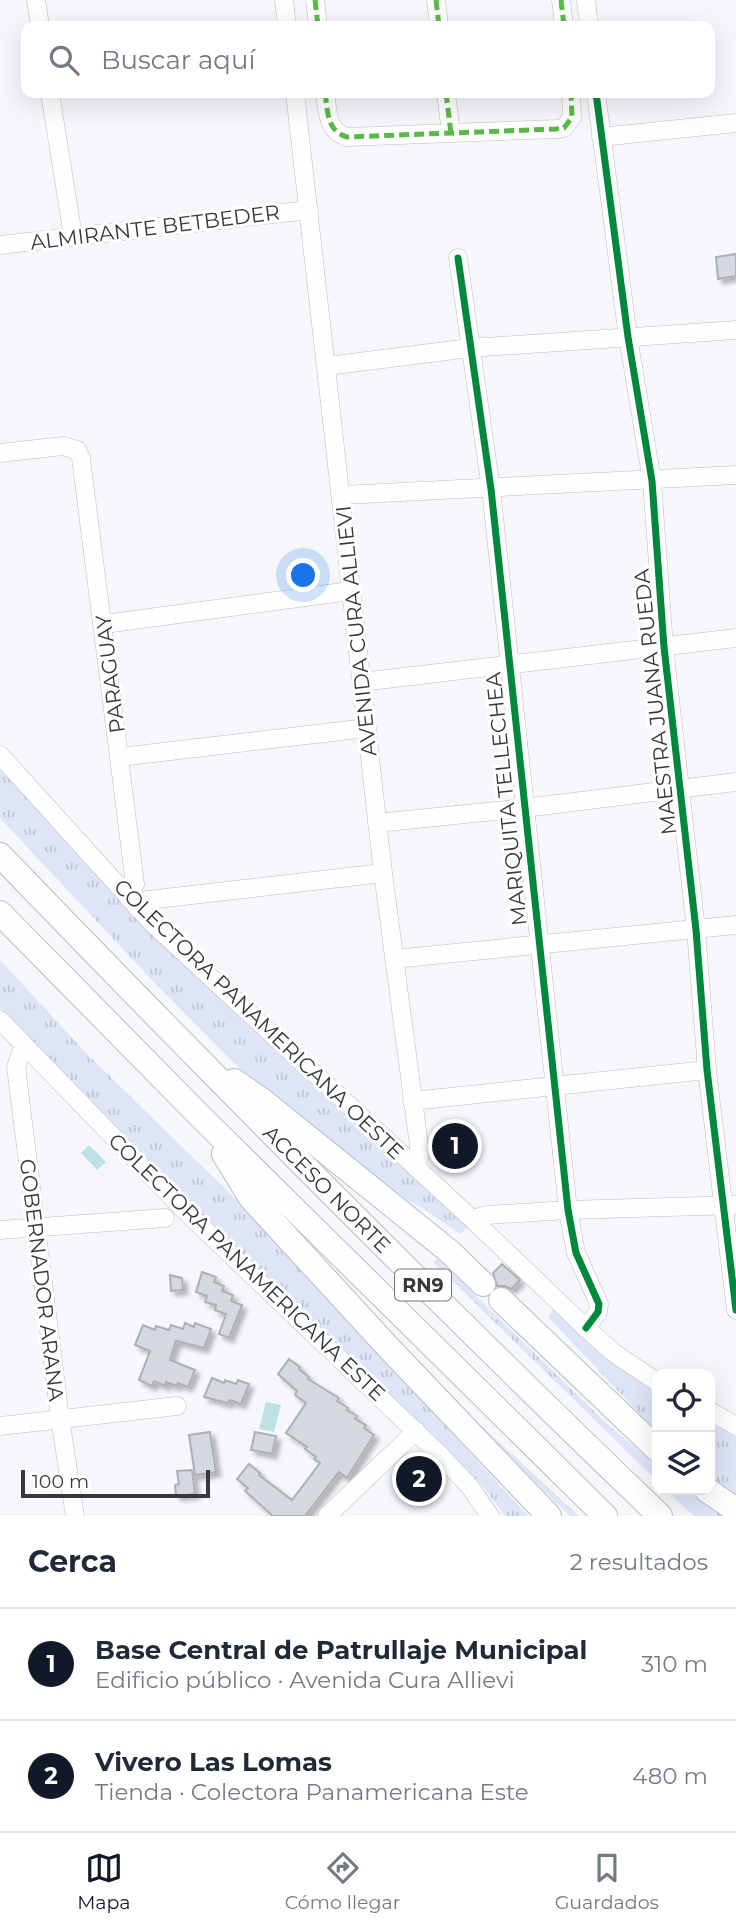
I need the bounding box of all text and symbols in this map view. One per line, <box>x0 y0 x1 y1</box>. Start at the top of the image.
search box <box>21 21 715 98</box>
icon: search <box>45 41 83 79</box>
text: Buscar aquí <box>101 44 255 76</box>
street label: ALMIRANTE BETBEDER <box>29 199 281 255</box>
street label: AVENIDA CURA ALLIEVI <box>330 505 382 757</box>
your location <box>286 558 320 592</box>
street label: MAESTRA JUANA RUEDA <box>629 567 681 836</box>
street label: PARAGUAY <box>90 613 130 735</box>
street label: MARIQUITA TELLECHEA <box>480 670 532 927</box>
street label: COLECTORA PANAMERICANA OESTE <box>109 874 409 1164</box>
street label: ACCESO NORTE <box>258 1120 396 1258</box>
pin: 1 <box>432 1120 478 1172</box>
street label: COLECTORA PANAMERICANA ESTE <box>103 1128 391 1406</box>
street label: GOBERNADOR ARANA <box>15 1157 69 1404</box>
road number: RN9 <box>395 1270 451 1301</box>
map controls <box>652 1369 715 1495</box>
button: locate <box>652 1369 715 1432</box>
button: layers <box>652 1432 715 1495</box>
pin: 2 <box>396 1453 442 1505</box>
scale bar <box>21 1467 210 1499</box>
text: 100 m <box>32 1470 89 1493</box>
text: Cerca <box>28 1543 117 1580</box>
text: 2 resultados <box>570 1548 708 1576</box>
text: Base Central de Patrullaje Municipal <box>95 1634 587 1666</box>
text: 1 <box>46 1650 56 1678</box>
text: 310 m <box>641 1650 708 1678</box>
text: Edificio público · Avenida Cura Allievi <box>95 1666 515 1694</box>
text: Vivero Las Lomas <box>95 1746 332 1778</box>
text: 2 <box>44 1762 58 1790</box>
text: 480 m <box>632 1762 708 1790</box>
text: Tienda · Colectora Panamericana Este <box>95 1778 529 1806</box>
tab: Mapa <box>77 1849 131 1914</box>
tab: Cómo llegar <box>285 1849 400 1914</box>
tab: Guardados <box>555 1849 659 1914</box>

